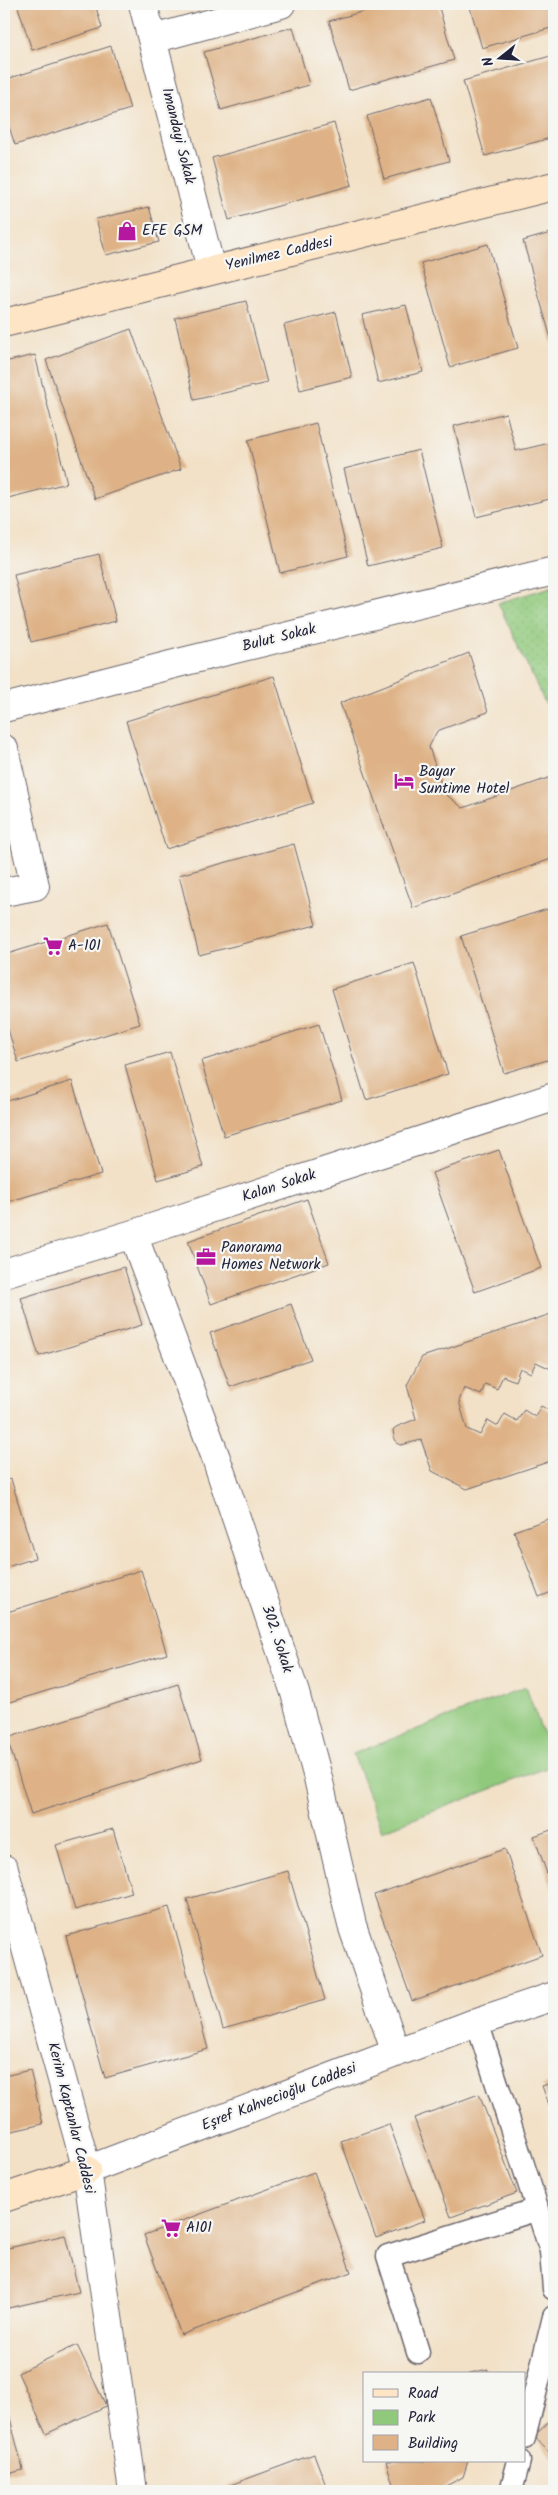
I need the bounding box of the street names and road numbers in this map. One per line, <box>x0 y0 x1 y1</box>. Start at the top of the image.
street label: Imandayi Sokak <box>154 85 202 188</box>
street label: Yenilmez Caddesi <box>223 230 336 278</box>
street label: Bulut Sokak <box>240 617 319 659</box>
street label: Kalan Sokak <box>239 1162 320 1209</box>
street label: 302. Sokak <box>255 1602 300 1677</box>
street label: Kerim Kaptanlar Caddesi <box>41 2040 102 2198</box>
street label: Eşref Kahvecioğlu Caddesi <box>198 2056 361 2138</box>

